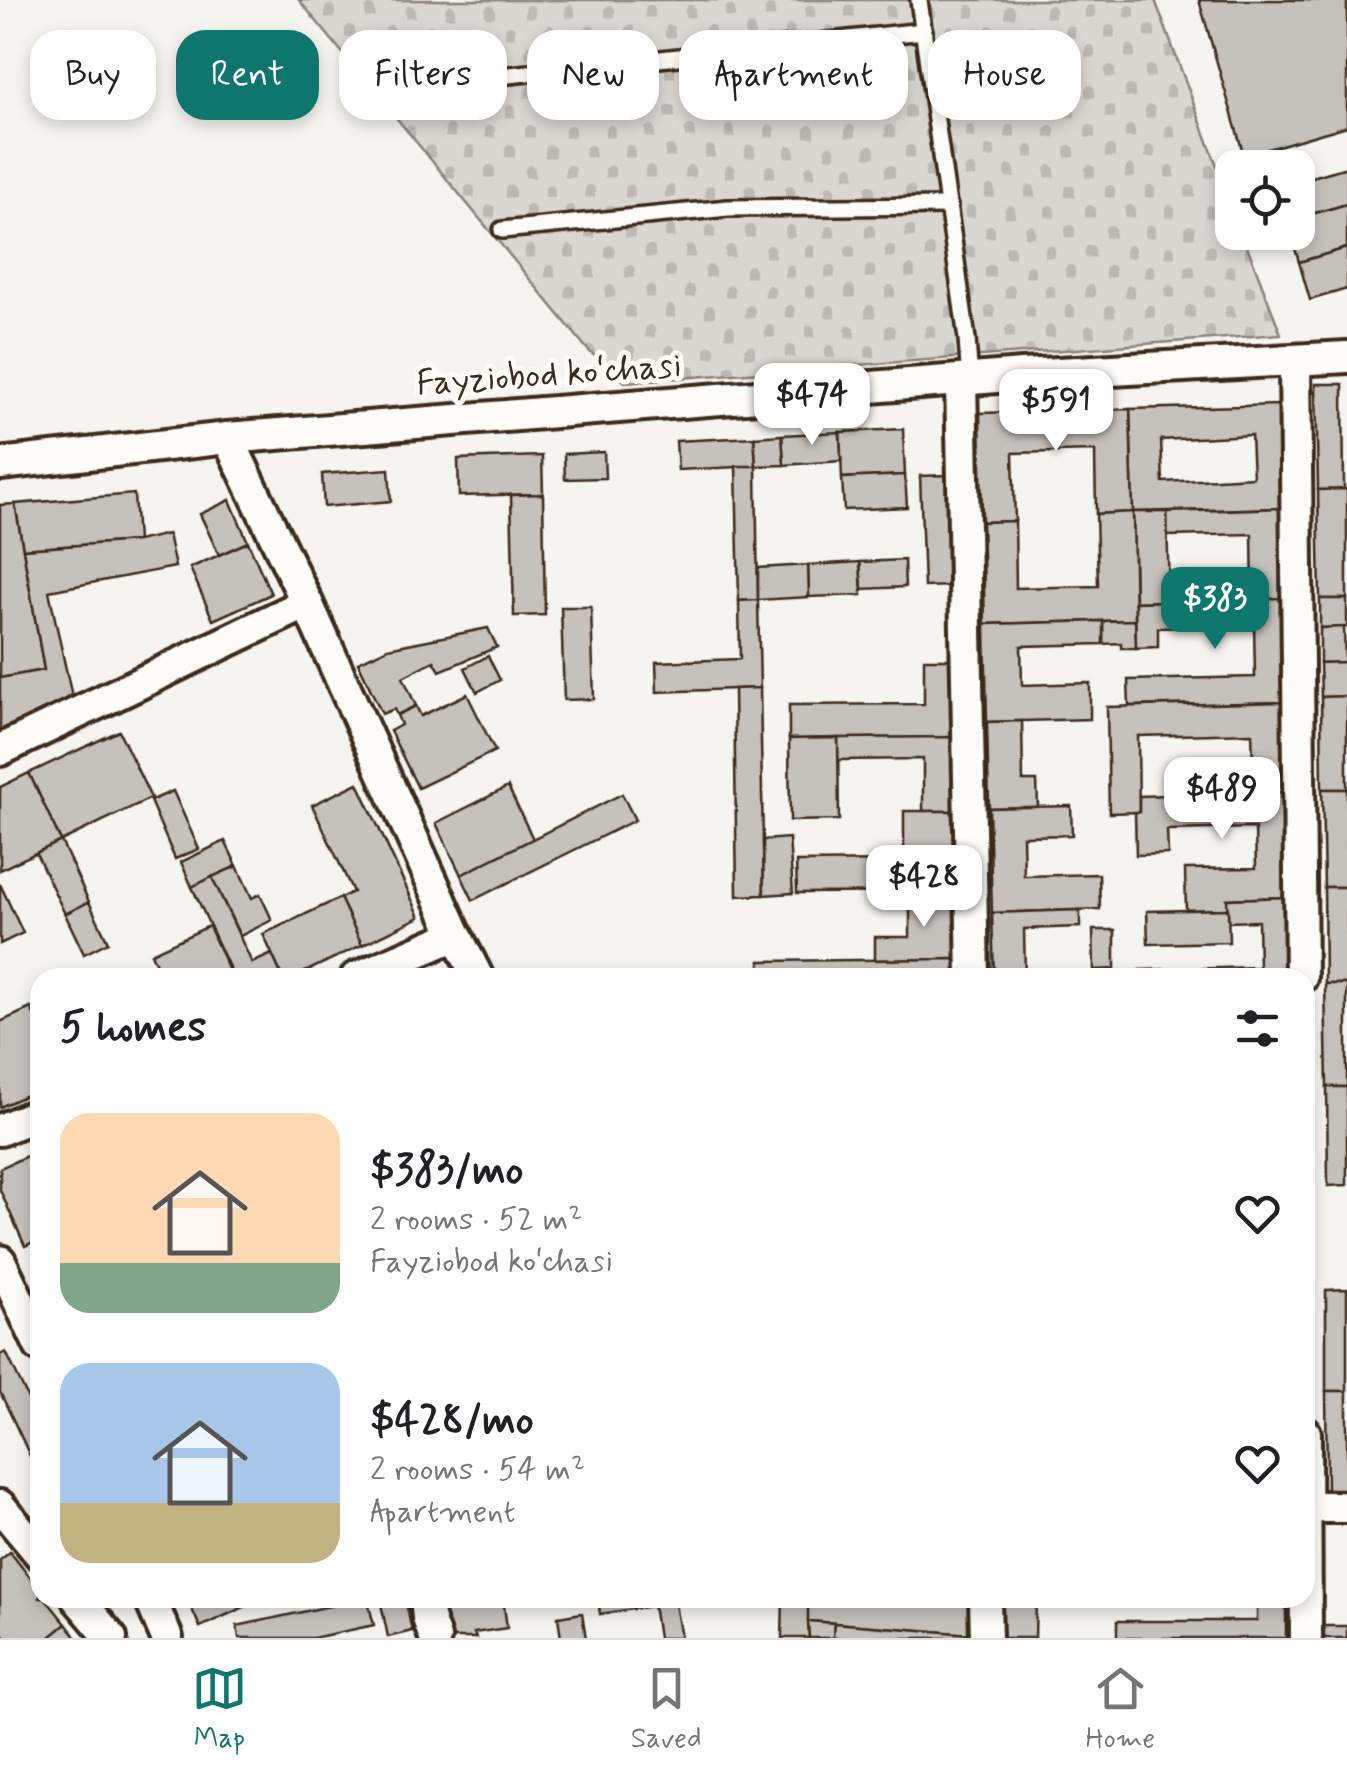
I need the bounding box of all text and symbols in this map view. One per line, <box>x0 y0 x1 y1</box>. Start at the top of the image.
chip: Buy <box>30 30 156 120</box>
chip: Rent <box>176 30 319 120</box>
chip: Filters <box>339 30 507 120</box>
chip: New <box>527 30 659 120</box>
chip: Apartment <box>679 30 908 120</box>
chip: House <box>928 30 1081 120</box>
map controls <box>1215 150 1315 250</box>
button: locate <box>1215 150 1315 250</box>
street label: Fayziobod koʻchasi <box>415 343 683 407</box>
pin: $474 <box>753 363 871 448</box>
pin: $591 <box>997 369 1115 454</box>
text: $474 <box>776 374 848 416</box>
text: $591 <box>1021 380 1091 422</box>
pin: $383 <box>1156 567 1274 652</box>
text: $383 <box>1183 578 1247 620</box>
pin: $489 <box>1163 757 1281 842</box>
text: $489 <box>1186 768 1258 810</box>
pin: $428 <box>865 845 983 930</box>
text: $428 <box>888 856 960 898</box>
text: 5 homes <box>60 1001 206 1056</box>
icon: filters <box>1230 1001 1285 1056</box>
text: $383/mo <box>370 1144 524 1199</box>
icon: home <box>140 1153 260 1273</box>
icon: heart <box>1230 1186 1285 1241</box>
text: 2 rooms · 52 m² <box>370 1199 582 1241</box>
text: Fayziobod koʻchasi <box>370 1241 613 1283</box>
text: $428/mo <box>370 1394 534 1449</box>
icon: home <box>140 1403 260 1523</box>
icon: heart <box>1230 1436 1285 1491</box>
text: 2 rooms · 54 m² <box>370 1449 585 1491</box>
text: Apartment <box>370 1491 515 1533</box>
tab: Map <box>192 1661 247 1758</box>
tab: Saved <box>631 1661 702 1758</box>
tab: Home <box>1085 1661 1155 1758</box>

